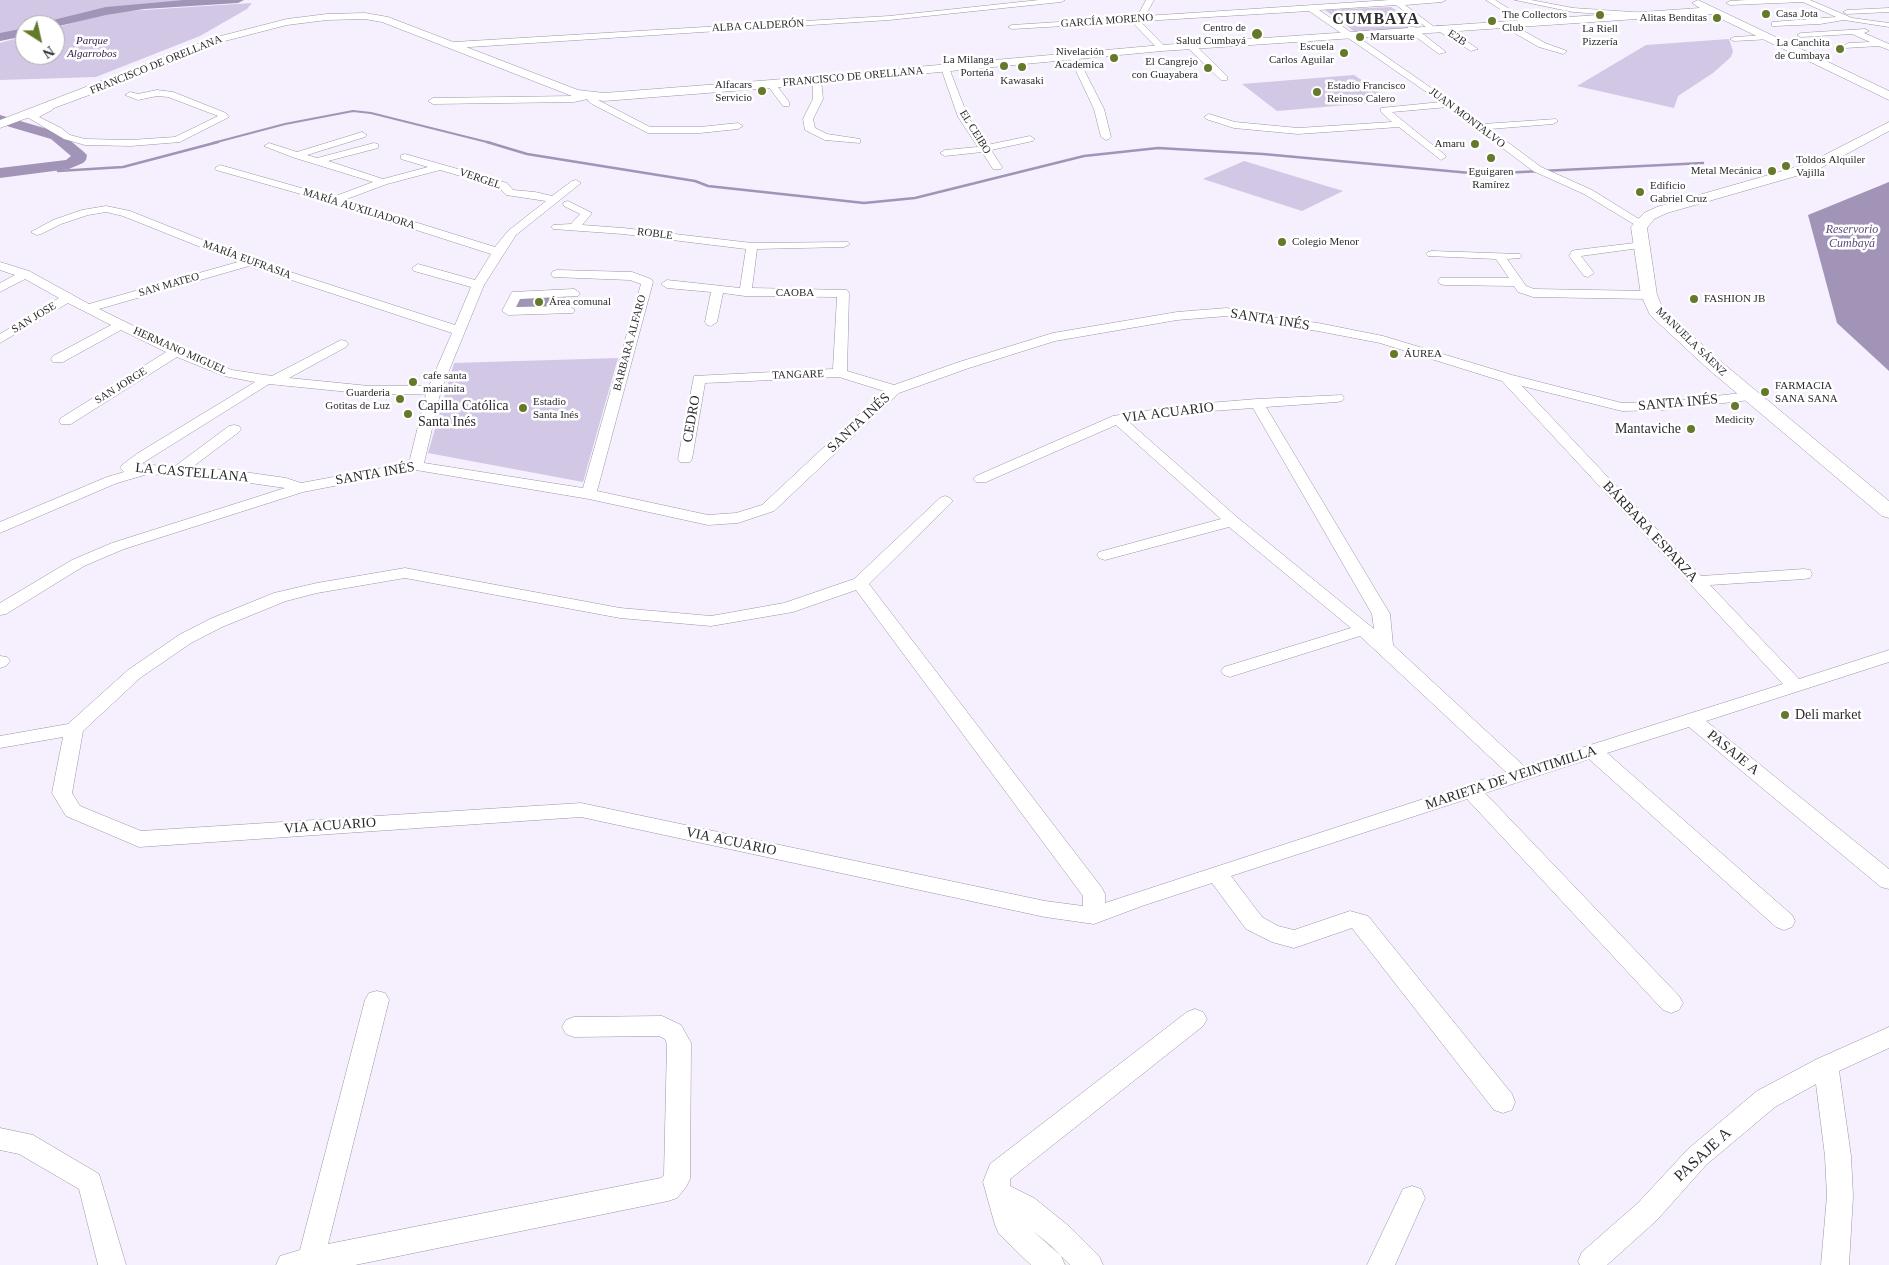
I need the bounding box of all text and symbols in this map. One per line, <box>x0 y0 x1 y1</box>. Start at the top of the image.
place label: Casa Jota <box>1776 7 1818 21</box>
place label: The Collectors Club <box>1502 8 1567 34</box>
marker: Casa Jota <box>1760 8 1772 20</box>
marker: La Riell Pizzería <box>1594 9 1606 21</box>
district label: CUMBAYA <box>1331 10 1421 30</box>
street label: GARCÍA MORENO <box>1060 11 1154 31</box>
place label: Alitas Benditas <box>1639 11 1707 25</box>
marker: Alitas Benditas <box>1711 12 1723 24</box>
north arrow <box>15 15 65 65</box>
marker: The Collectors Club <box>1486 15 1498 27</box>
street label: ALBA CALDERÓN <box>711 17 805 35</box>
place label: Centro de Salud Cumbayá <box>1176 21 1246 47</box>
place label: La Riell Pizzería <box>1582 22 1618 48</box>
marker: Centro de Salud Cumbayá <box>1250 27 1264 41</box>
street label: E2B <box>1445 27 1469 49</box>
place label: Marsuarte <box>1370 30 1415 44</box>
marker: Marsuarte <box>1354 31 1366 43</box>
street label: FRANCISCO DE ORELLANA <box>88 32 224 98</box>
park label: Parque Algarrobos <box>67 34 117 60</box>
place label: La Canchita de Cumbaya <box>1775 36 1830 62</box>
place label: Escuela Carlos Aguilar <box>1269 40 1334 66</box>
text: N <box>40 43 57 61</box>
marker: La Canchita de Cumbaya <box>1834 43 1846 55</box>
place label: Nivelación Academica <box>1055 45 1104 71</box>
marker: Escuela Carlos Aguilar <box>1338 47 1350 59</box>
marker: Nivelación Academica <box>1108 52 1120 64</box>
place label: La Milanga Porteńa <box>943 53 994 79</box>
place label: El Cangrejo con Guayabera <box>1132 55 1198 81</box>
marker: La Milanga Porteńa <box>998 60 1010 72</box>
marker: Kawasaki <box>1016 61 1028 73</box>
marker: El Cangrejo con Guayabera <box>1202 62 1214 74</box>
street label: FRANCISCO DE ORELLANA <box>782 64 924 90</box>
place label: Kawasaki <box>1000 74 1044 88</box>
place label: Alfacars Servicio <box>715 78 752 104</box>
place label: Estadio Francisco Reinoso Calero <box>1327 79 1406 105</box>
marker: Alfacars Servicio <box>756 85 768 97</box>
street label: JUAN MONTALVO <box>1426 85 1508 151</box>
marker: Estadio Francisco Reinoso Calero <box>1311 86 1323 98</box>
street label: EL CEIBO <box>956 108 994 156</box>
place label: Amaru <box>1434 137 1465 151</box>
marker: Amaru <box>1469 138 1481 150</box>
marker: Eguigaren Ramírez <box>1485 152 1497 164</box>
place label: Toldos Alquiler Vajilla <box>1796 153 1865 179</box>
marker: Toldos Alquiler Vajilla <box>1780 160 1792 172</box>
place label: Metal Mecánica <box>1691 164 1762 178</box>
place label: Eguigaren Ramírez <box>1468 165 1514 191</box>
marker: Metal Mecánica <box>1766 165 1778 177</box>
street label: VERGEL <box>457 166 503 192</box>
place label: Edificio Gabriel Cruz <box>1650 179 1707 205</box>
street label: MARÍA AUXILIADORA <box>301 186 417 232</box>
marker: Edificio Gabriel Cruz <box>1634 186 1646 198</box>
water label: Reservorio Cumbayá <box>1826 223 1878 251</box>
street label: ROBLE <box>636 225 674 243</box>
place label: Colegio Menor <box>1292 235 1359 249</box>
marker: Colegio Menor <box>1276 236 1288 248</box>
street label: MARÍA EUFRASIA <box>201 238 293 282</box>
street label: SAN MATEO <box>137 270 201 300</box>
street label: CAOBA <box>776 286 814 300</box>
place label: FASHION JB <box>1704 292 1765 306</box>
street label: BARBARA ALFARO <box>611 293 649 393</box>
marker: FASHION JB <box>1688 293 1700 305</box>
place label: Área comunal <box>549 295 611 309</box>
marker: Área comunal <box>533 296 545 308</box>
street label: SAN JOSE <box>9 300 59 336</box>
street label: SANTA INÉS <box>1229 305 1311 335</box>
street label: MANUELA SÁENZ <box>1653 305 1729 379</box>
street label: HERMANO MIGUEL <box>131 324 229 378</box>
place label: ÁUREA <box>1404 347 1442 361</box>
marker: ÁUREA <box>1388 348 1400 360</box>
street label: SAN JORGE <box>92 365 150 407</box>
street label: TANGARE <box>772 368 824 382</box>
place label: cafe santa marianita <box>423 369 467 395</box>
marker: cafe santa marianita <box>407 376 419 388</box>
place label: FARMACIA SANA SANA <box>1775 379 1838 405</box>
place label: Guarderia Gotitas de Luz <box>325 386 390 412</box>
marker: FARMACIA SANA SANA <box>1759 386 1771 398</box>
street label: SANTA INÉS <box>824 390 894 456</box>
street label: SANTA INÉS <box>1637 391 1719 415</box>
marker: Guarderia Gotitas de Luz <box>394 393 406 405</box>
street label: CEDRO <box>680 394 704 444</box>
place label: Estadio Santa Inés <box>533 395 579 421</box>
place label: Capilla Católica Santa Inés <box>418 398 509 431</box>
street label: VIA ACUARIO <box>1121 399 1215 427</box>
marker: Medicity <box>1729 400 1741 412</box>
marker: Estadio Santa Inés <box>517 402 529 414</box>
marker: Capilla Católica Santa Inés <box>402 408 414 420</box>
place label: Medicity <box>1715 413 1755 427</box>
place label: Mantaviche <box>1615 421 1681 437</box>
marker: Mantaviche <box>1685 423 1697 435</box>
street label: SANTA INÉS <box>334 459 416 489</box>
street label: LA CASTELLANA <box>135 460 249 486</box>
street label: BÁRBARA ESPARZA <box>1599 478 1701 586</box>
place label: Deli market <box>1795 707 1861 723</box>
marker: Deli market <box>1779 709 1791 721</box>
street label: PASAJE A <box>1704 727 1762 779</box>
street label: MARIETA DE VEINTIMILLA <box>1423 742 1599 814</box>
street label: VIA ACUARIO <box>283 814 377 838</box>
street label: VIA ACUARIO <box>684 824 778 860</box>
street label: PASAJE A <box>1670 1124 1736 1186</box>

